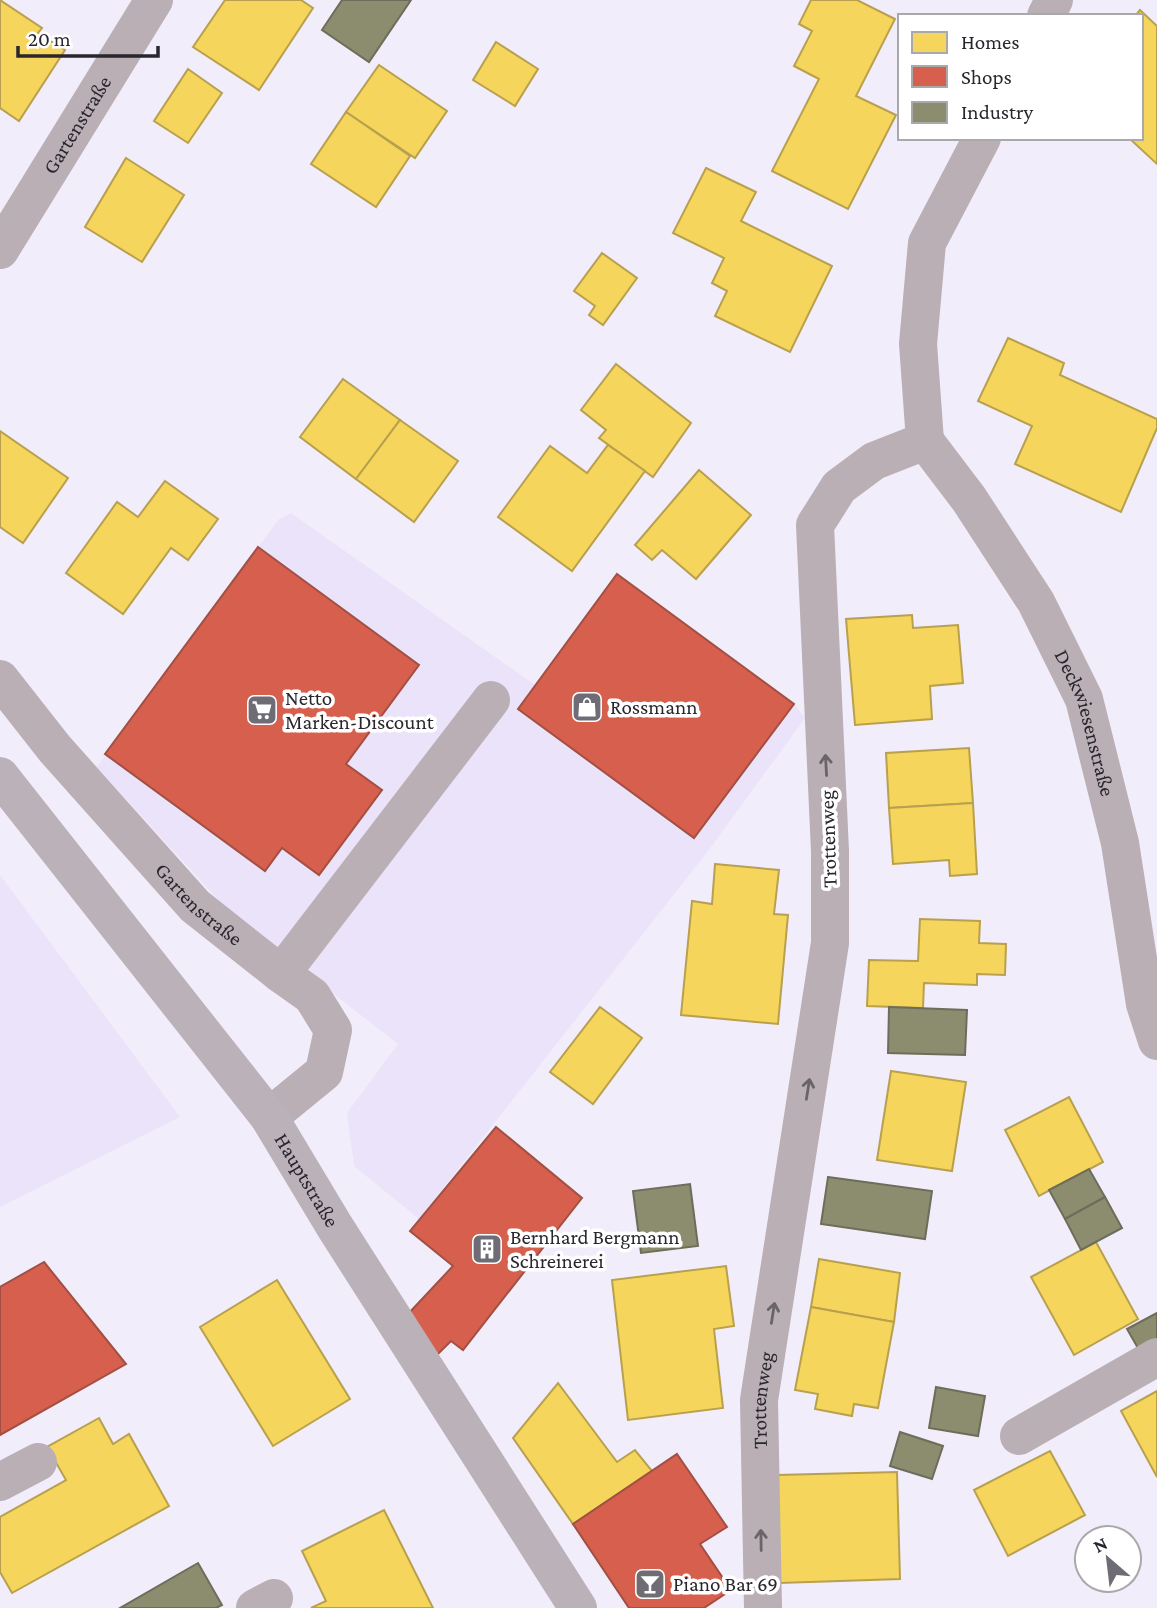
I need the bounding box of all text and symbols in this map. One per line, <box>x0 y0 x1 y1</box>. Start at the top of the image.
scale bar <box>18 14 158 58</box>
legend <box>898 14 1143 140</box>
text: 20 m <box>28 27 71 51</box>
text: Homes <box>961 30 1020 54</box>
text: Shops <box>961 65 1012 89</box>
street label: Gartenstraße <box>38 71 116 178</box>
text: Industry <box>961 100 1034 124</box>
street label: Deckwiesenstraße <box>1049 646 1120 799</box>
place label: Netto Marken-Discount <box>285 686 435 734</box>
shop icon: Rossmann <box>570 690 604 724</box>
supermarket icon: Netto Marken-Discount <box>245 693 279 727</box>
place label: Rossmann <box>610 695 697 719</box>
one-way arrow <box>819 754 832 777</box>
street label: Trottenweg <box>814 790 842 888</box>
street label: Gartenstraße <box>150 858 247 951</box>
one-way arrow <box>802 1078 815 1100</box>
street label: Hauptstraße <box>270 1129 344 1232</box>
place label: Bernhard Bergmann Schreinerei <box>510 1225 680 1273</box>
building icon: Bernhard Bergmann Schreinerei <box>470 1232 504 1266</box>
one-way arrow <box>767 1302 780 1325</box>
street label: Trottenweg <box>747 1350 778 1449</box>
north arrow <box>1073 1524 1143 1594</box>
one-way arrow <box>755 1529 768 1552</box>
text: N <box>1090 1532 1111 1557</box>
bar icon: Piano Bar 69 <box>633 1567 667 1601</box>
place label: Piano Bar 69 <box>673 1572 778 1596</box>

